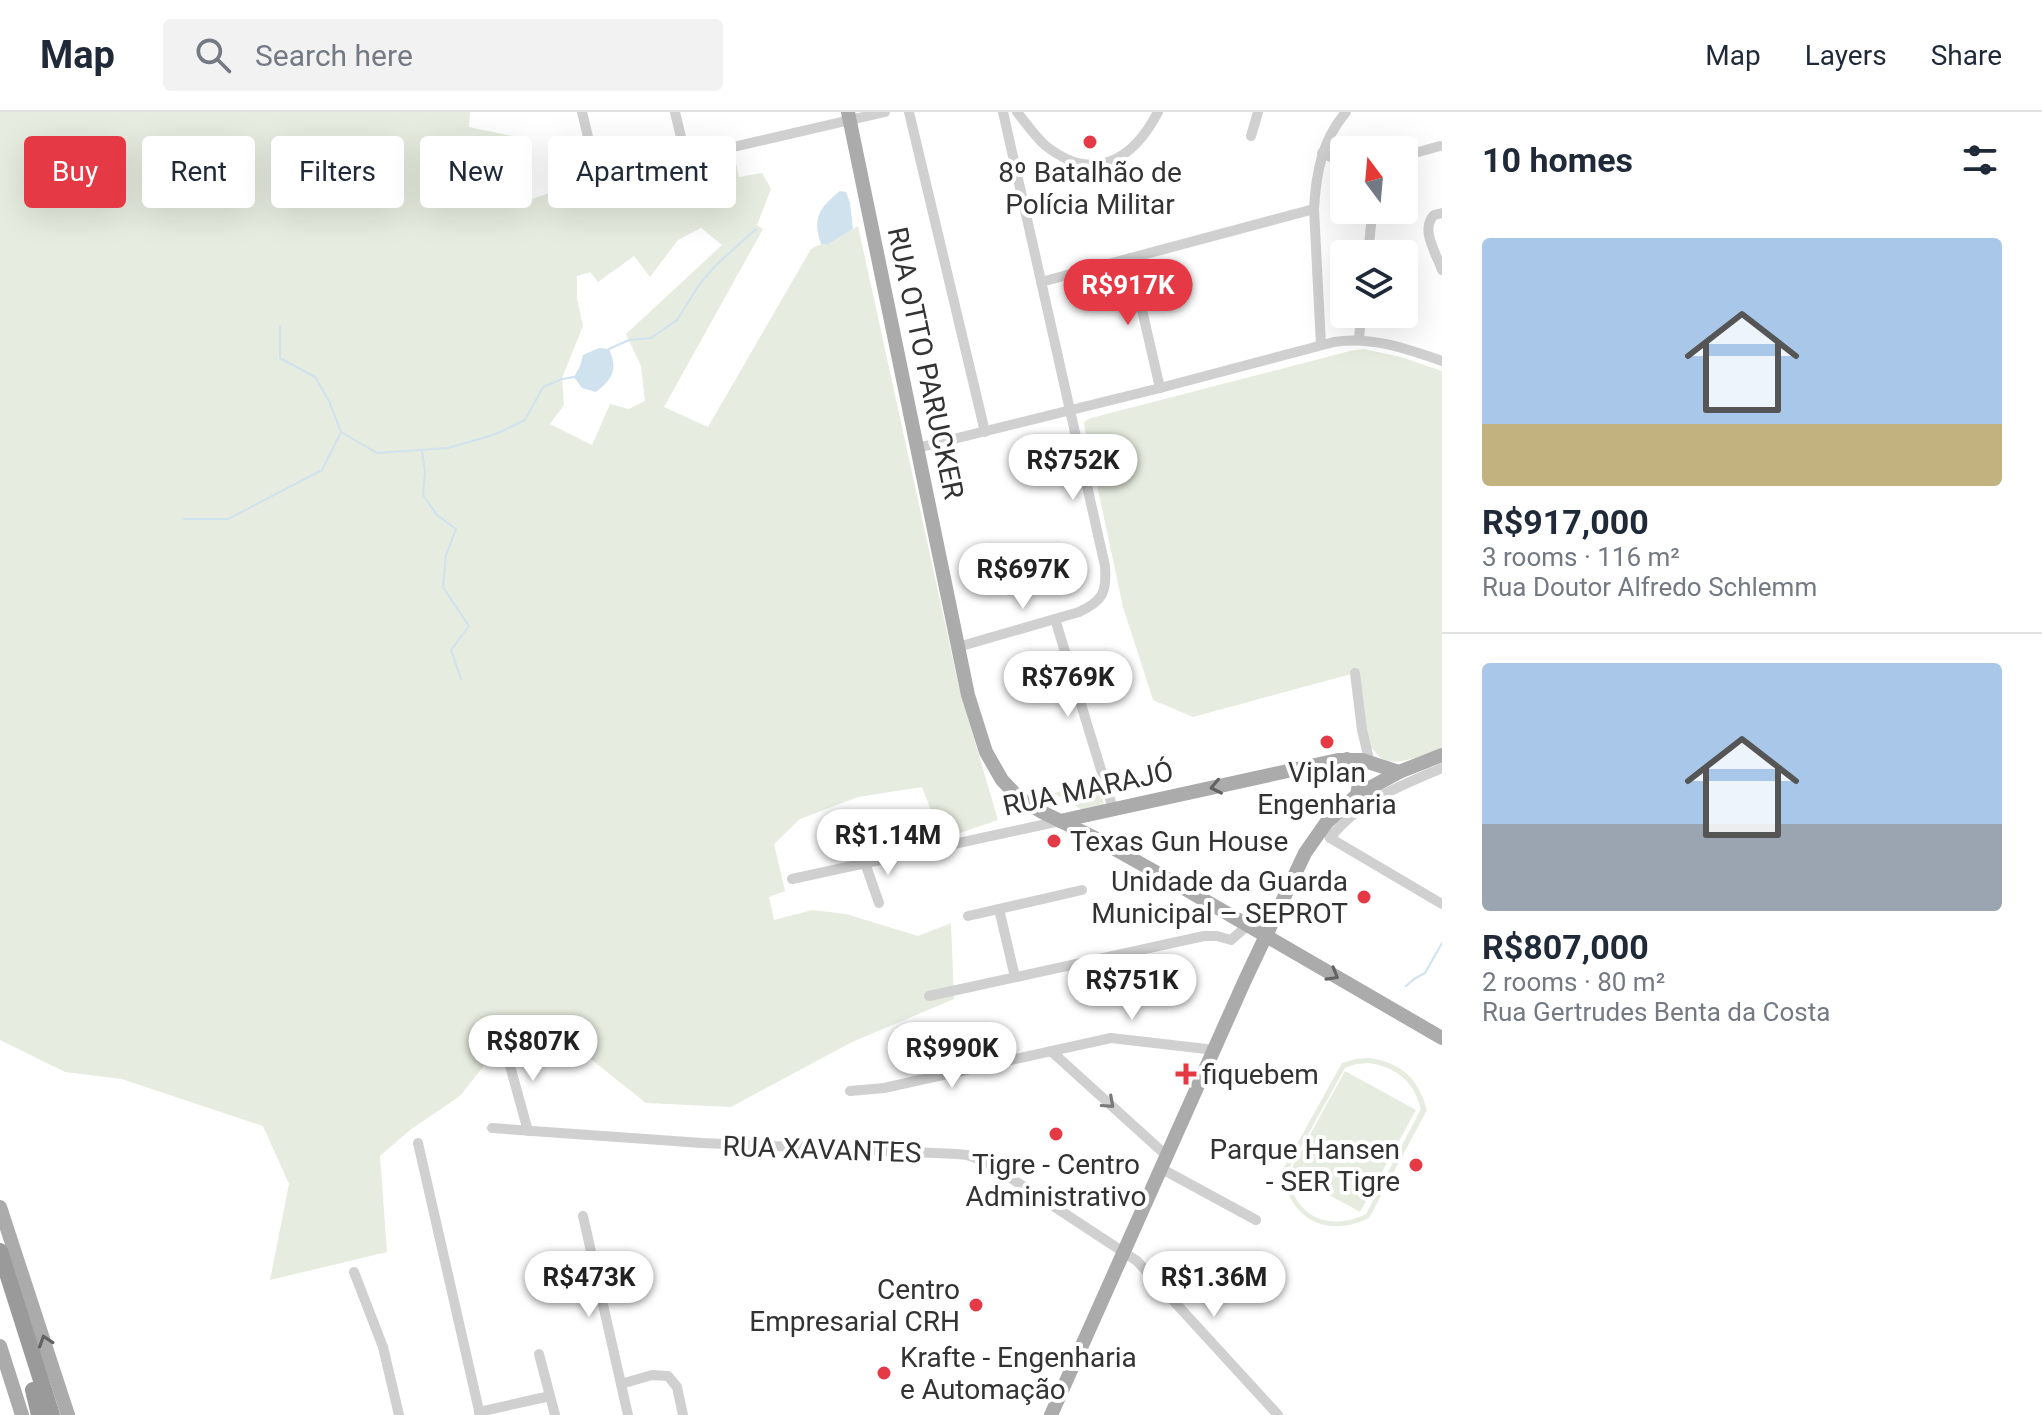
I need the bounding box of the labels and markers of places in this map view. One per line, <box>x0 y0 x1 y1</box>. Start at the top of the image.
marker: 8º Batalhão de Polícia Militar <box>1081 133 1099 151</box>
place label: 8º Batalhão de Polícia Militar <box>998 156 1182 221</box>
pin: R$917K <box>1063 259 1193 327</box>
pin: R$752K <box>1008 434 1138 502</box>
pin: R$697K <box>958 543 1088 611</box>
pin: R$769K <box>1003 651 1133 719</box>
marker: Viplan Engenharia <box>1318 733 1336 751</box>
place label: Viplan Engenharia <box>1257 756 1397 821</box>
pin: R$1.14M <box>814 809 962 877</box>
place label: Texas Gun House <box>1070 825 1288 858</box>
marker: Texas Gun House <box>1045 832 1063 850</box>
place label: Unidade da Guarda Municipal – SEPROT <box>1091 865 1348 930</box>
marker: Unidade da Guarda Municipal – SEPROT <box>1355 888 1373 906</box>
pin: R$751K <box>1067 954 1197 1022</box>
pin: R$807K <box>468 1015 598 1083</box>
pin: R$990K <box>887 1022 1017 1090</box>
place label: fiquebem <box>1202 1058 1319 1091</box>
marker: fiquebem <box>1177 1065 1195 1083</box>
marker: Tigre - Centro Administrativo <box>1047 1125 1065 1143</box>
place label: Parque Hansen - SER Tigre <box>1209 1133 1400 1198</box>
place label: Tigre - Centro Administrativo <box>966 1148 1146 1213</box>
marker: Parque Hansen - SER Tigre <box>1407 1156 1425 1174</box>
pin: R$473K <box>524 1251 654 1319</box>
pin: R$1.36M <box>1140 1251 1288 1319</box>
place label: Centro Empresarial CRH <box>749 1273 960 1338</box>
marker: Centro Empresarial CRH <box>967 1296 985 1314</box>
place label: Krafte - Engenharia e Automação <box>900 1341 1137 1406</box>
marker: Krafte - Engenharia e Automação <box>875 1364 893 1382</box>

